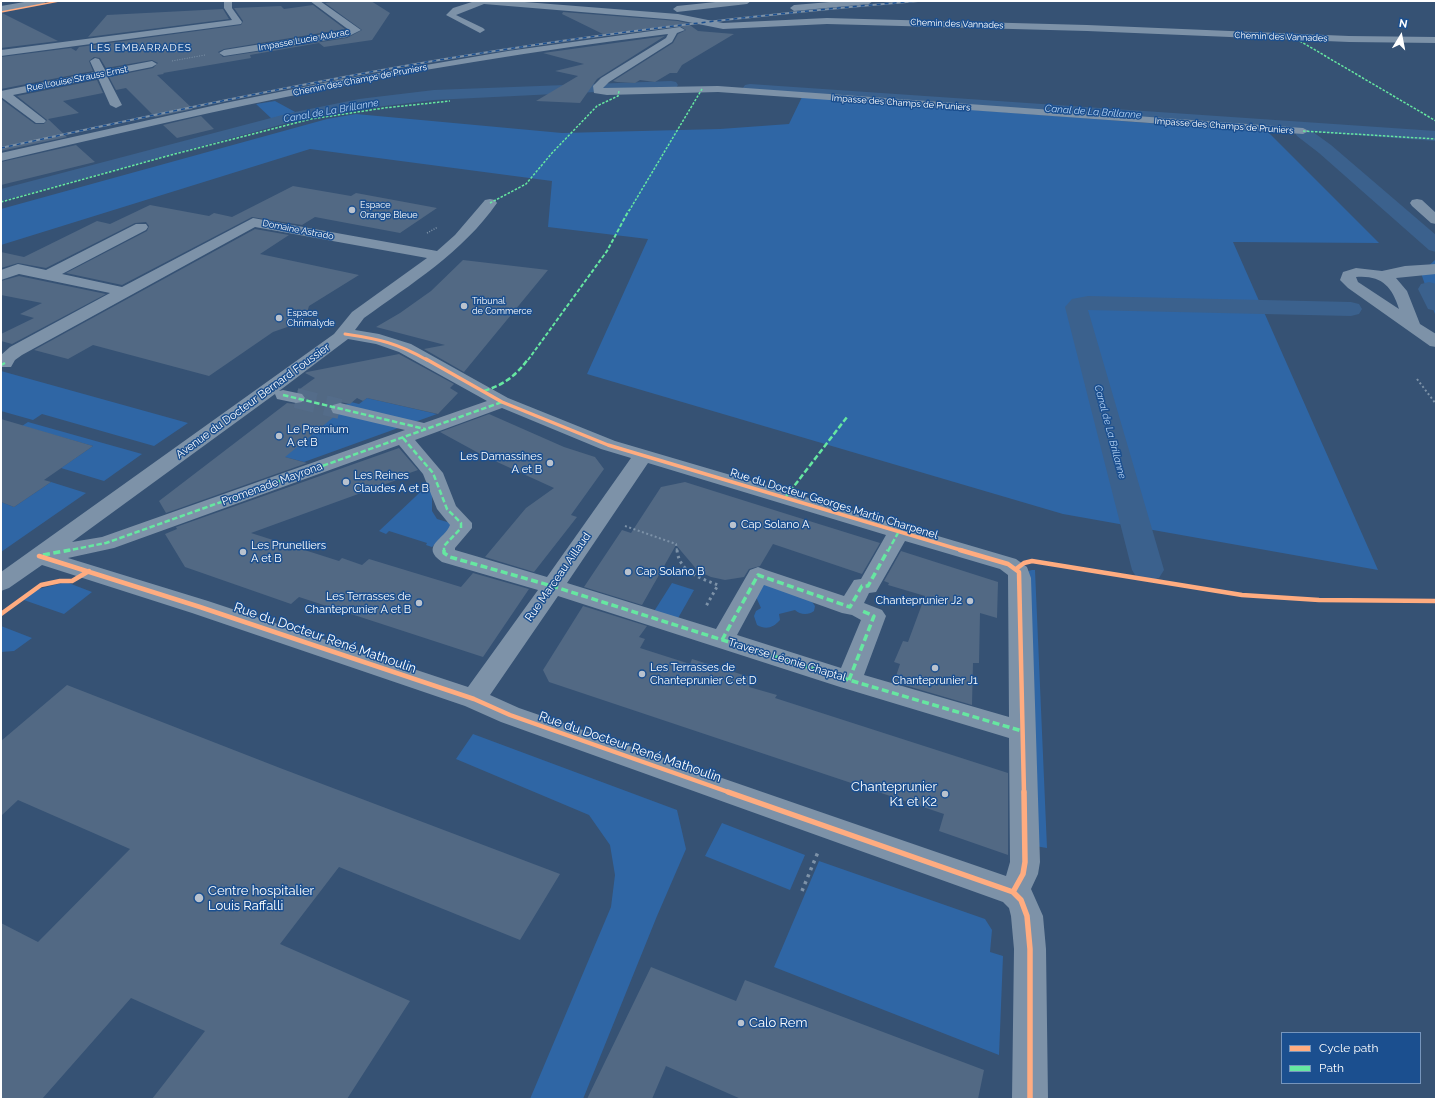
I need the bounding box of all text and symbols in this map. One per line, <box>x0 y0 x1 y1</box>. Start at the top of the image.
north arrow <box>1381 16 1421 56</box>
street label: Chemin des Vannades <box>910 17 1004 31</box>
text: N <box>1398 17 1408 31</box>
street label: Impasse Lucie Aubrac <box>258 27 350 53</box>
street label: Chemin des Vannades <box>1234 30 1328 44</box>
district label: LES EMBARRADES <box>90 42 192 54</box>
street label: Chemin des Champs de Pruniers <box>292 62 428 98</box>
street label: Rue Louise Strauss Ernst <box>26 64 128 94</box>
street label: Impasse des Champs de Pruniers <box>831 93 971 113</box>
water label: Canal de La Brillanne <box>282 97 380 125</box>
water label: Canal de La Brillanne <box>1044 103 1142 121</box>
street label: Impasse des Champs de Pruniers <box>1154 116 1294 136</box>
place label: Espace Orange Bleue <box>360 200 418 221</box>
marker: Espace Orange Bleue <box>347 205 357 215</box>
street label: Domaine Astrado <box>262 218 334 242</box>
place label: Tribunal de Commerce <box>472 296 532 317</box>
marker: Tribunal de Commerce <box>459 301 469 311</box>
place label: Espace Chrimalyde <box>287 308 335 329</box>
marker: Espace Chrimalyde <box>274 313 284 323</box>
street label: Avenue du Docteur Bernard Foussier <box>173 341 333 461</box>
water label: Canal de La Brillanne <box>1092 384 1128 480</box>
place label: Le Premium A et B <box>287 423 349 449</box>
marker: Le Premium A et B <box>274 431 284 441</box>
place label: Les Damassines A et B <box>460 450 542 476</box>
marker: Les Damassines A et B <box>545 458 555 468</box>
street label: Promenade Mayrona <box>220 460 324 508</box>
street label: Rue du Docteur Georges Martin Charpenel <box>729 466 939 542</box>
place label: Les Reines Claudes A et B <box>354 469 429 495</box>
marker: Les Reines Claudes A et B <box>341 477 351 487</box>
place label: Cap Solano A <box>741 518 810 532</box>
marker: Cap Solano A <box>728 520 738 530</box>
street label: Rue Marceau Aillaud <box>522 530 594 624</box>
place label: Les Prunelliers A et B <box>251 539 326 565</box>
marker: Les Prunelliers A et B <box>238 547 248 557</box>
place label: Cap Solano B <box>636 565 704 579</box>
marker: Cap Solano B <box>623 567 633 577</box>
place label: Les Terrasses de Chanteprunier A et B <box>305 590 411 616</box>
place label: Chanteprunier J2 <box>876 594 962 608</box>
marker: Chanteprunier J2 <box>965 596 975 606</box>
marker: Les Terrasses de Chanteprunier A et B <box>414 598 424 608</box>
street label: Rue du Docteur René Mathoulin <box>232 599 418 677</box>
street label: Traverse Léonie Chaptal <box>726 636 848 684</box>
place label: Les Terrasses de Chanteprunier C et D <box>650 661 757 687</box>
marker: Chanteprunier J1 <box>930 663 940 673</box>
marker: Les Terrasses de Chanteprunier C et D <box>637 669 647 679</box>
place label: Chanteprunier J1 <box>892 674 978 688</box>
street label: Rue du Docteur René Mathoulin <box>537 708 723 786</box>
place label: Chanteprunier K1 et K2 <box>851 779 937 810</box>
marker: Chanteprunier K1 et K2 <box>940 789 950 799</box>
place label: Centre hospitalier Louis Raffalli <box>208 883 314 914</box>
marker: Centre hospitalier Louis Raffalli <box>193 892 205 904</box>
place label: Calo Rem <box>749 1015 807 1031</box>
marker: Calo Rem <box>736 1018 746 1028</box>
legend <box>1281 1032 1421 1084</box>
text: Cycle path <box>1319 1041 1378 1055</box>
text: Path <box>1319 1061 1344 1075</box>

